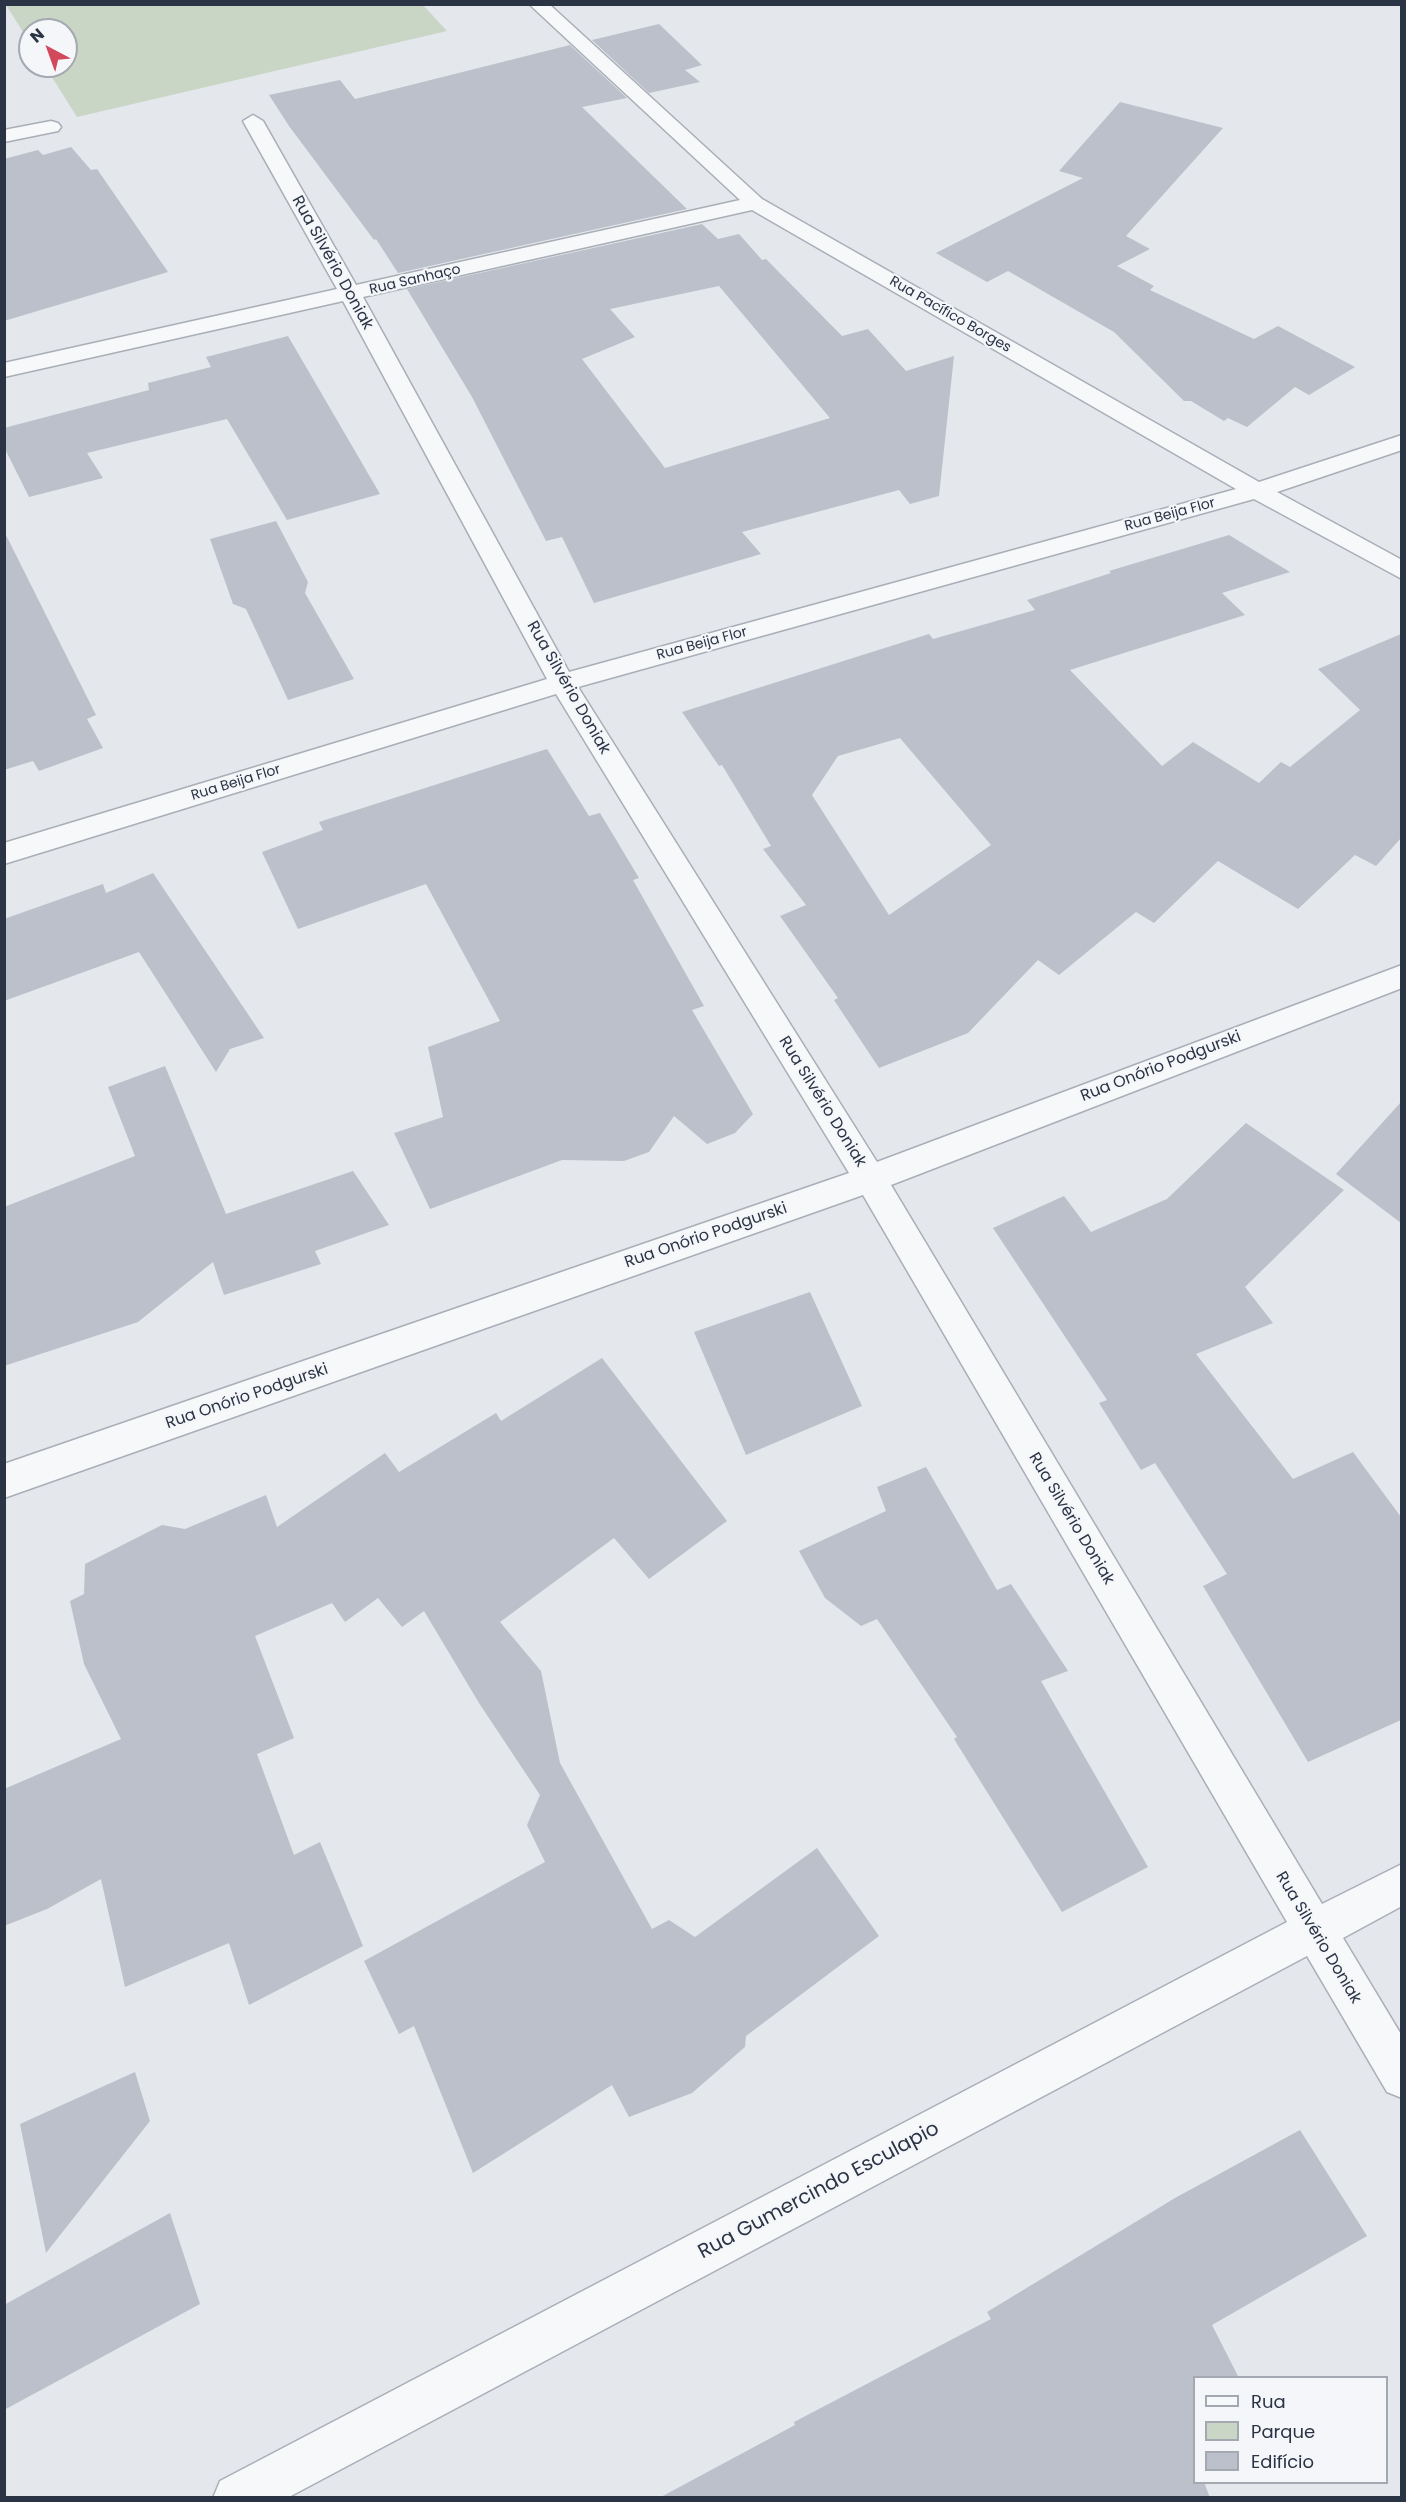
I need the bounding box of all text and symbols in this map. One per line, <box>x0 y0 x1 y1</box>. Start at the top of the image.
north arrow <box>18 18 78 78</box>
text: N <box>25 23 49 48</box>
street label: Rua Silvério Doniak <box>287 193 377 333</box>
street label: Rua Sanhaço <box>368 261 462 299</box>
street label: Rua Pacífico Borges <box>886 273 1014 357</box>
street label: Rua Beija Flor <box>1123 495 1217 535</box>
street label: Rua Silvério Doniak <box>522 618 614 758</box>
street label: Rua Beija Flor <box>655 624 749 664</box>
street label: Rua Beija Flor <box>189 761 283 805</box>
street label: Rua Onório Podgurski <box>1078 1028 1244 1106</box>
street label: Rua Silvério Doniak <box>774 1033 870 1171</box>
street label: Rua Onório Podgurski <box>622 1199 790 1273</box>
street label: Rua Onório Podgurski <box>163 1360 331 1434</box>
street label: Rua Silvério Doniak <box>1024 1450 1118 1588</box>
street label: Rua Silvério Doniak <box>1271 1869 1365 2007</box>
street label: Rua Gumercindo Esculapio <box>694 2117 944 2265</box>
legend <box>1193 2376 1388 2484</box>
text: Rua <box>1251 2389 1286 2414</box>
text: Parque <box>1251 2419 1315 2444</box>
text: Edifício <box>1251 2449 1314 2474</box>

